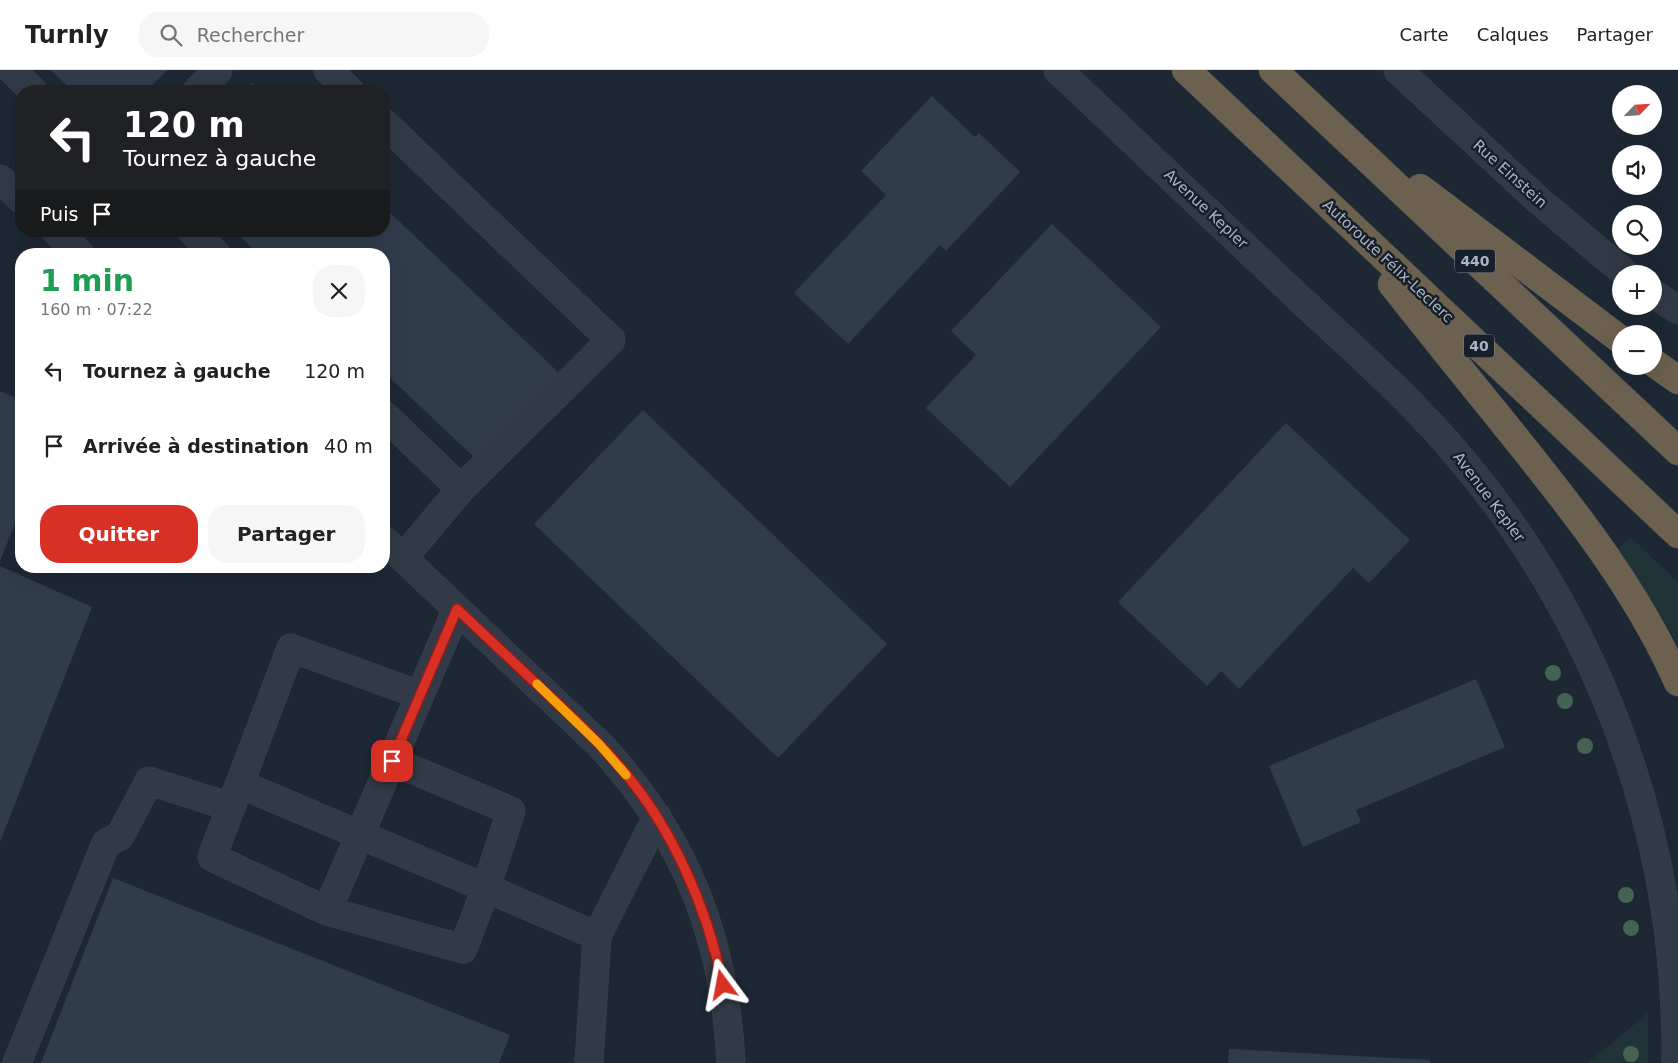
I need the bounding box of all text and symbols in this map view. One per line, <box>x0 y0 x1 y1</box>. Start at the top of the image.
search box <box>139 12 489 57</box>
text: Turnly <box>25 21 109 49</box>
icon: search <box>157 21 185 49</box>
text: Rechercher <box>197 24 304 46</box>
text: Carte <box>1400 24 1449 45</box>
text: Calques <box>1477 24 1549 45</box>
text: Partager <box>1577 24 1653 45</box>
north arrow <box>1612 85 1662 135</box>
map controls <box>1612 85 1662 375</box>
icon: left <box>40 105 105 170</box>
text: 120 m <box>123 105 245 145</box>
street label: Rue Einstein <box>1469 136 1551 212</box>
button: sound <box>1612 145 1662 195</box>
text: Tournez à gauche <box>123 146 316 171</box>
street label: Avenue Kepler <box>1160 166 1252 253</box>
street label: Autoroute Félix-Leclerc <box>1319 196 1457 326</box>
icon: arrive <box>88 200 116 228</box>
text: Puis <box>40 203 78 225</box>
button: search <box>1612 205 1662 255</box>
road number: 440 <box>1455 250 1495 272</box>
text: 1 min <box>40 263 134 298</box>
button: close <box>313 265 365 317</box>
button: + <box>1612 265 1662 315</box>
text: 160 m · 07:22 <box>40 300 153 319</box>
button: − <box>1612 325 1662 375</box>
road number: 40 <box>1464 334 1494 358</box>
icon: left <box>40 357 68 385</box>
text: Tournez à gauche <box>83 360 271 382</box>
text: 120 m <box>304 360 365 382</box>
icon: arrive <box>40 432 68 460</box>
text: Arrivée à destination <box>83 435 309 457</box>
text: 40 m <box>324 435 373 457</box>
street label: Avenue Kepler <box>1449 448 1529 546</box>
button: Quitter <box>40 505 198 563</box>
button: Partager <box>208 505 365 563</box>
pin <box>371 740 413 782</box>
icon: arrive <box>378 747 406 775</box>
position arrow <box>696 958 748 1010</box>

